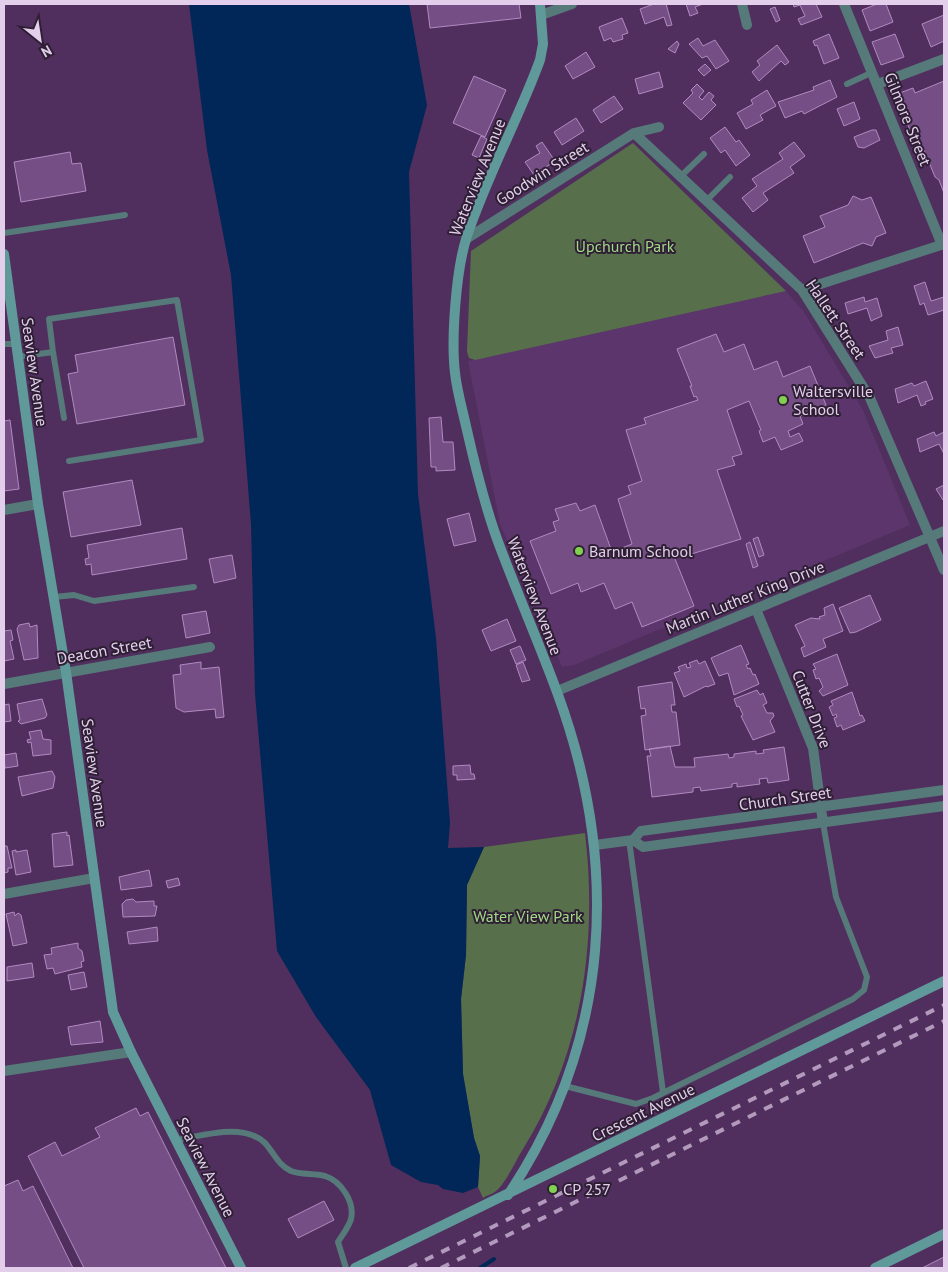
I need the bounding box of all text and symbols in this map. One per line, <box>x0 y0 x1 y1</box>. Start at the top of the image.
north arrow <box>15 15 65 65</box>
text: N <box>38 41 55 61</box>
street label: Gilmore Street <box>880 69 936 169</box>
street label: Waterview Avenue <box>444 116 510 238</box>
street label: Goodwin Street <box>492 136 593 209</box>
park label: Upchurch Park <box>576 236 675 256</box>
street label: Hallett Street <box>802 275 870 363</box>
street label: Seaview Avenue <box>17 316 53 428</box>
place label: Waltersville School <box>793 381 873 419</box>
marker: Waltersville School <box>777 394 789 406</box>
street label: Waterview Avenue <box>503 534 567 658</box>
place label: Barnum School <box>589 541 693 561</box>
marker: Barnum School <box>573 545 585 557</box>
street label: Martin Luther King Drive <box>663 556 827 638</box>
street label: Deacon Street <box>55 632 153 668</box>
street label: Cutter Drive <box>788 667 836 751</box>
street label: Seaview Avenue <box>77 717 113 829</box>
street label: Church Street <box>738 782 833 814</box>
park label: Water View Park <box>473 906 583 926</box>
street label: Crescent Avenue <box>588 1078 698 1146</box>
street label: Seaview Avenue <box>172 1114 240 1220</box>
place label: CP 257 <box>563 1179 611 1199</box>
marker: CP 257 <box>547 1183 559 1195</box>

